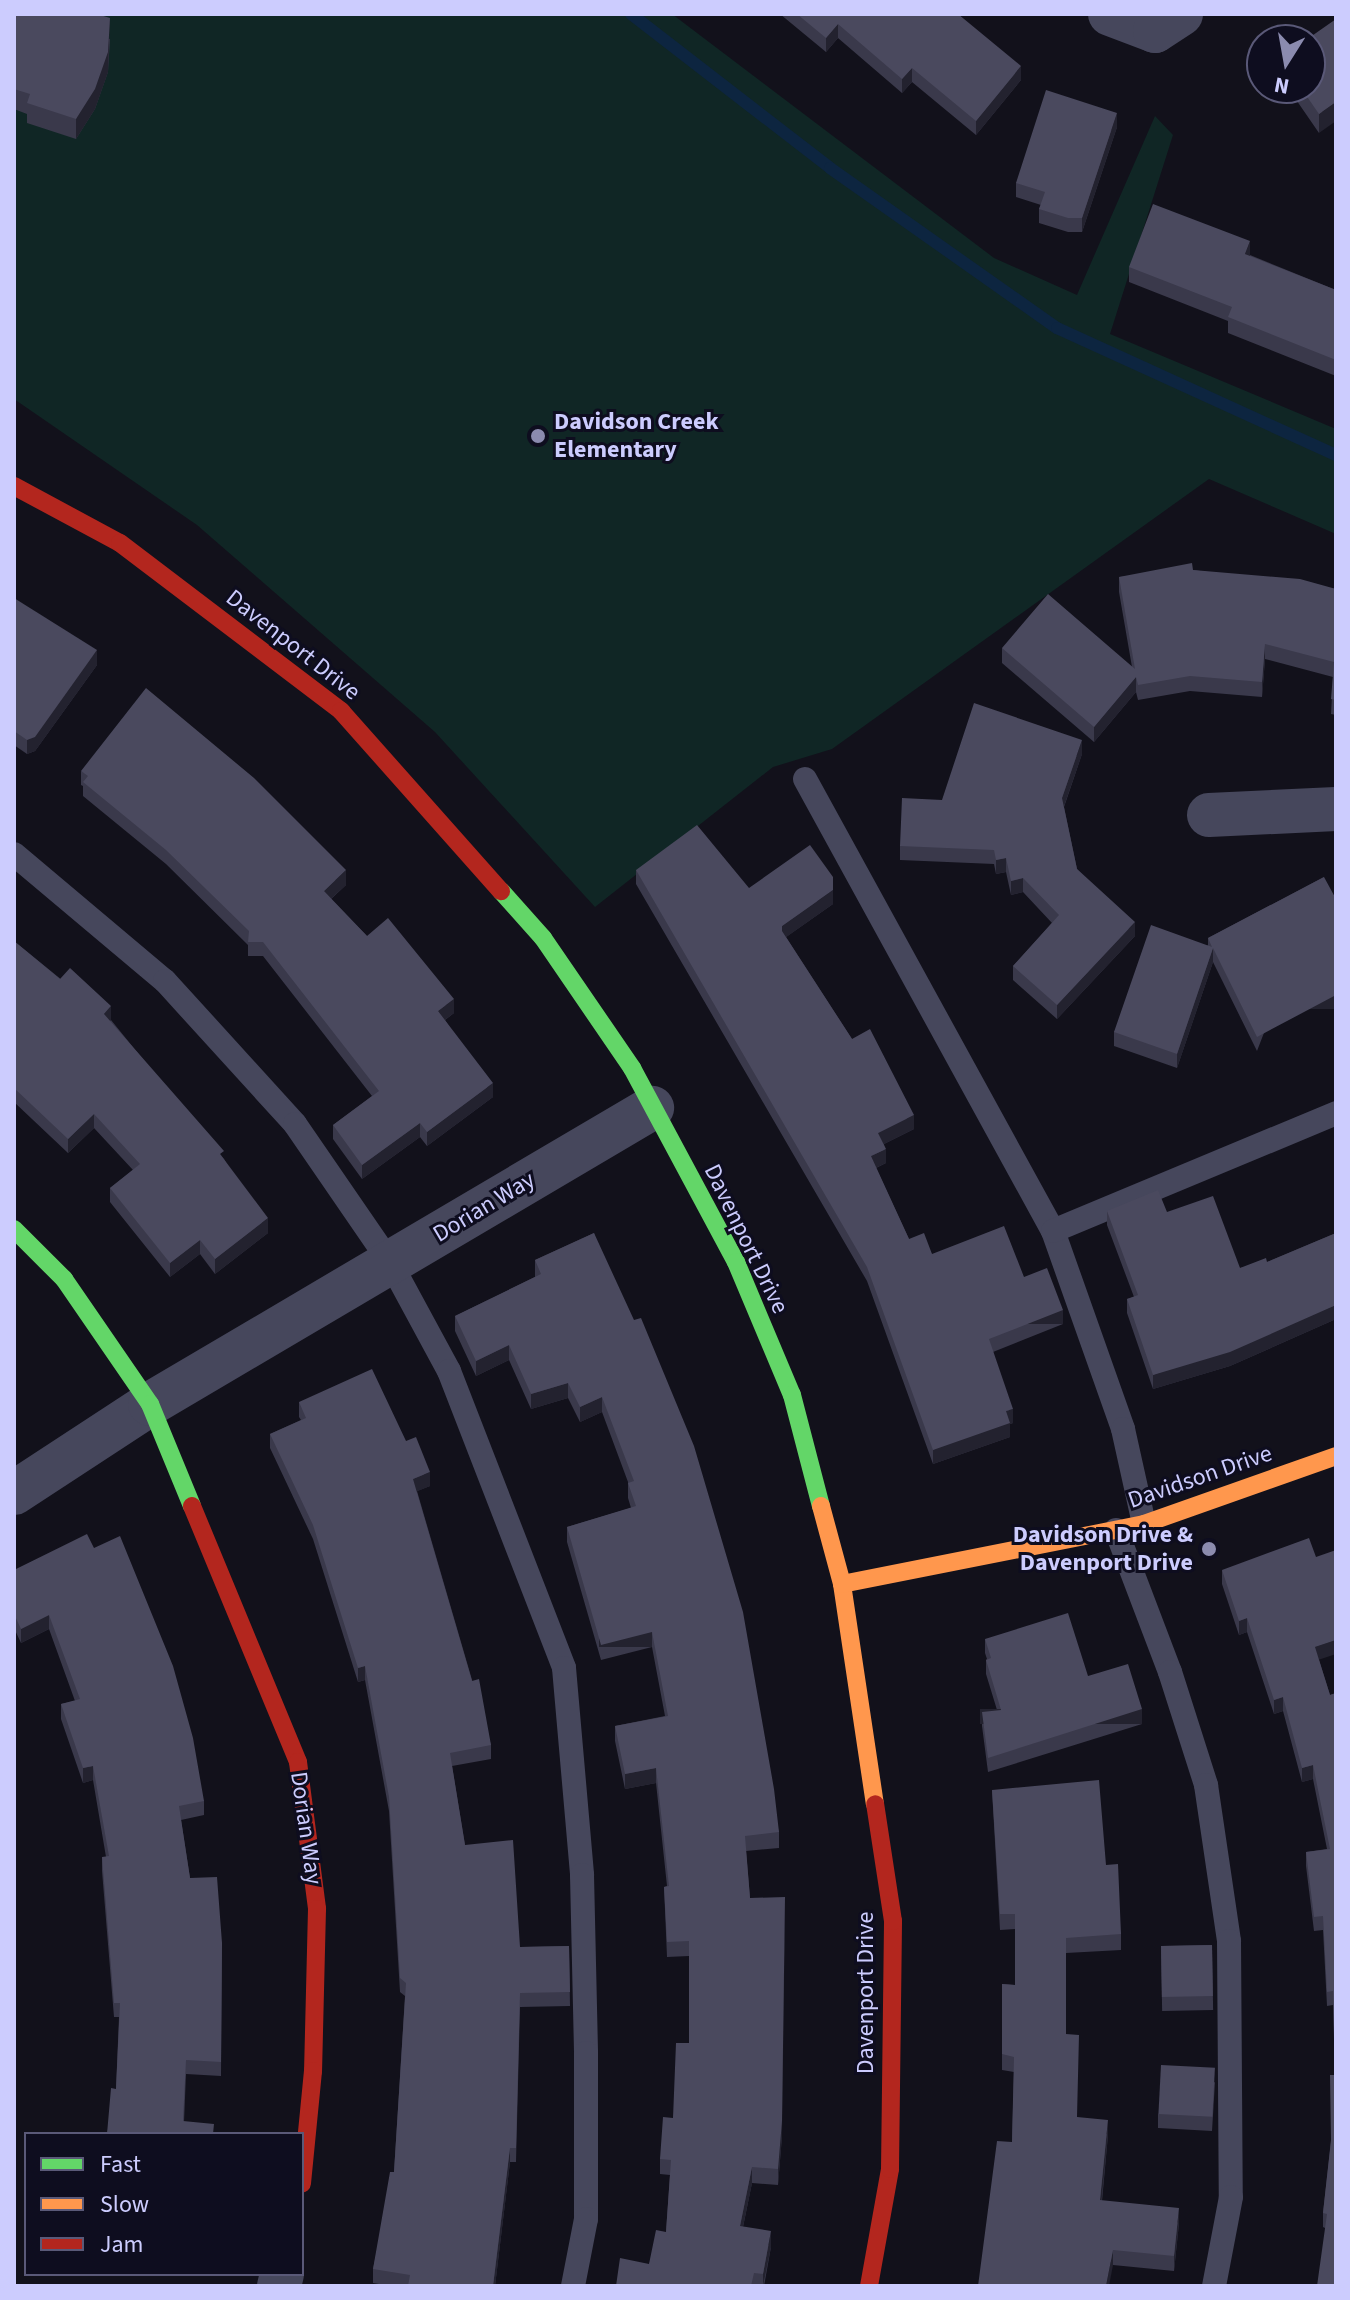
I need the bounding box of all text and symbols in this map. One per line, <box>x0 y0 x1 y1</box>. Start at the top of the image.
north arrow <box>1246 24 1326 104</box>
text: N <box>1272 68 1292 103</box>
place label: Davidson Creek Elementary <box>554 408 719 464</box>
marker: Davidson Creek Elementary <box>529 427 547 445</box>
street label: Davenport Drive <box>220 584 366 706</box>
street label: Davenport Drive <box>697 1160 795 1318</box>
street label: Dorian Way <box>428 1165 540 1249</box>
street label: Davidson Drive <box>1124 1439 1276 1515</box>
place label: Davidson Drive & Davenport Drive <box>1013 1521 1193 1577</box>
marker: Davidson Drive & Davenport Drive <box>1200 1540 1218 1558</box>
street label: Dorian Way <box>284 1770 328 1886</box>
street label: Davenport Drive <box>852 1912 880 2074</box>
legend <box>24 2132 304 2276</box>
text: Fast <box>100 2147 141 2182</box>
text: Slow <box>100 2187 149 2222</box>
text: Jam <box>100 2227 144 2262</box>

